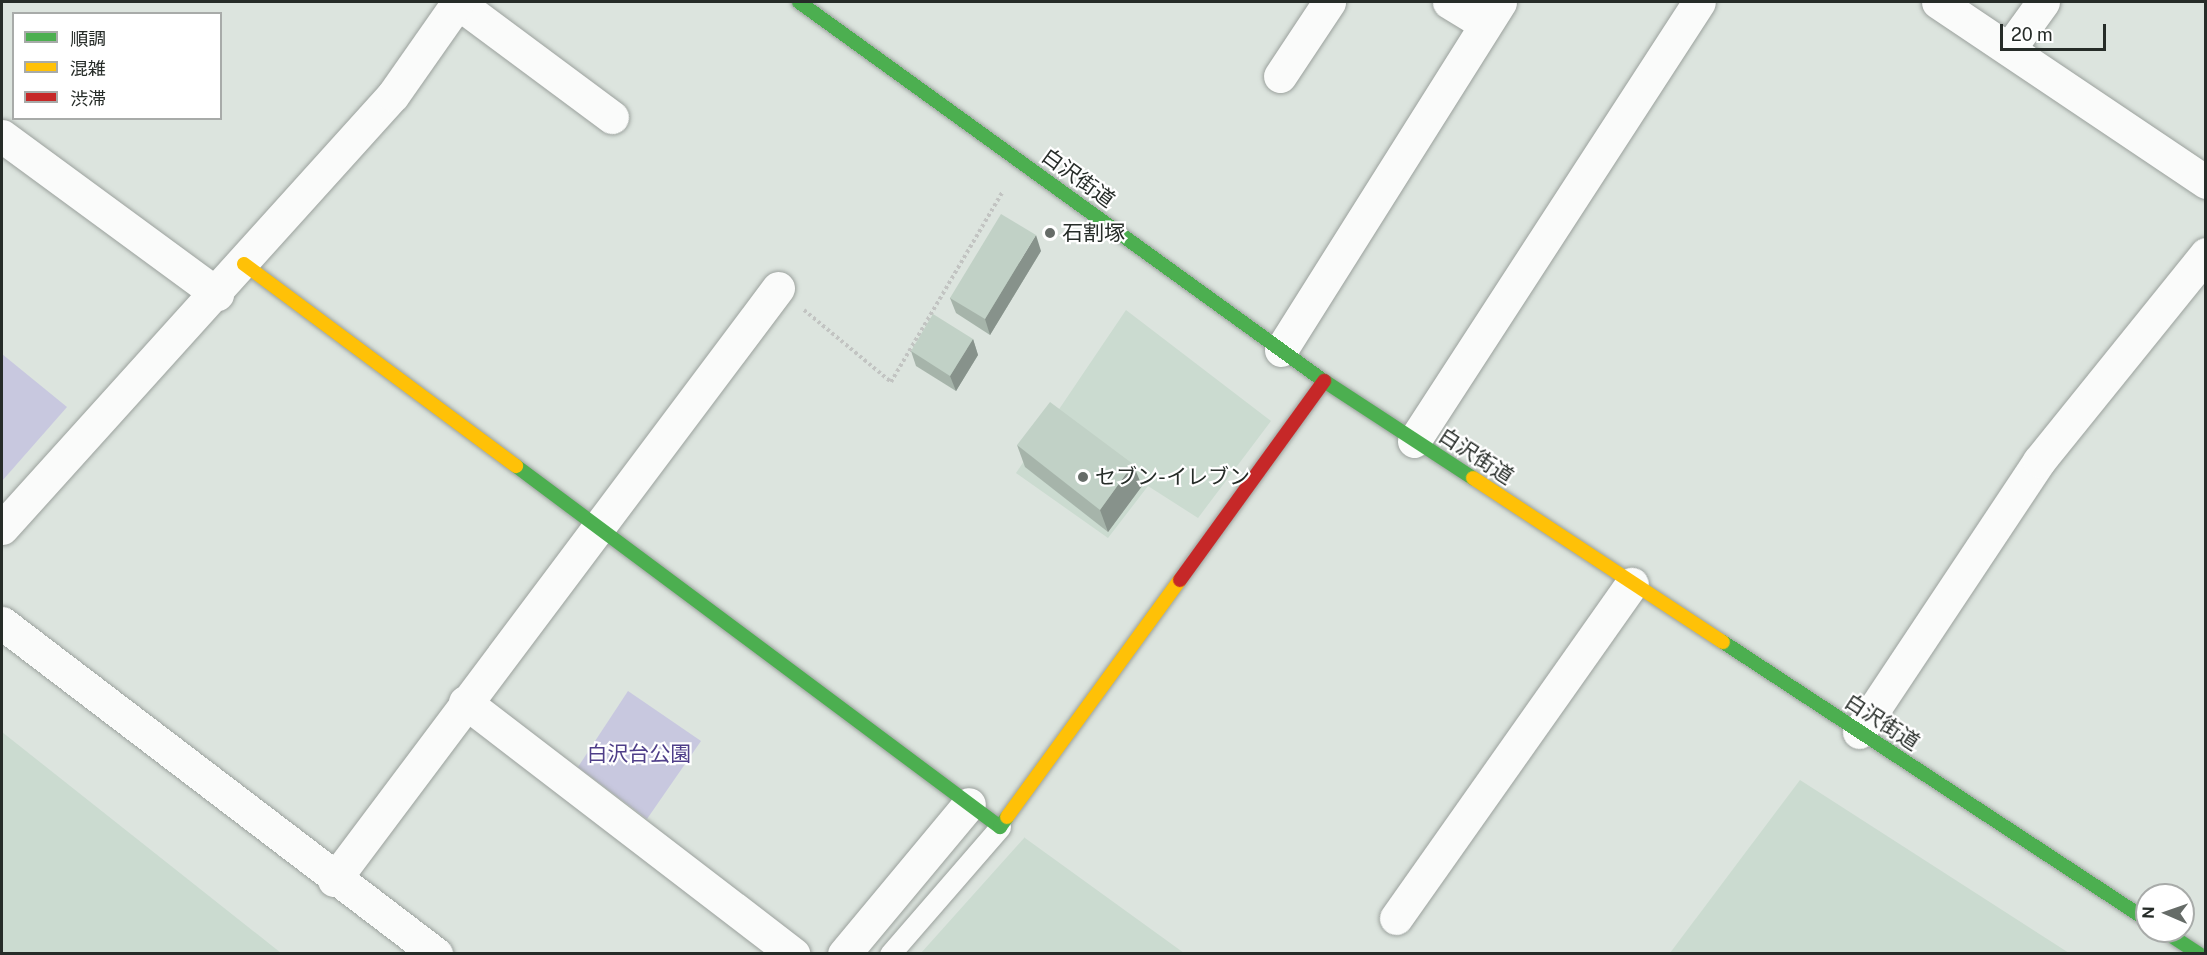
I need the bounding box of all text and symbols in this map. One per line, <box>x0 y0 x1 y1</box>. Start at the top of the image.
legend <box>12 12 222 120</box>
scale bar <box>2003 12 2110 50</box>
text: 20 m <box>2011 24 2053 45</box>
text: 順調 <box>70 28 106 49</box>
text: 混雑 <box>70 58 106 79</box>
text: 渋滞 <box>70 88 106 109</box>
street label: 白沢街道 <box>1037 143 1119 213</box>
place label: 石割塚 <box>1062 220 1125 246</box>
marker: 石割塚 <box>1043 226 1057 240</box>
street label: 白沢街道 <box>1434 423 1518 489</box>
place label: セブン-イレブン <box>1095 464 1250 490</box>
marker: セブン-イレブン <box>1076 470 1090 484</box>
street label: 白沢街道 <box>1840 689 1924 755</box>
park label: 白沢台公園 <box>587 741 691 767</box>
north arrow <box>2135 883 2195 943</box>
text: N <box>2139 906 2158 919</box>

